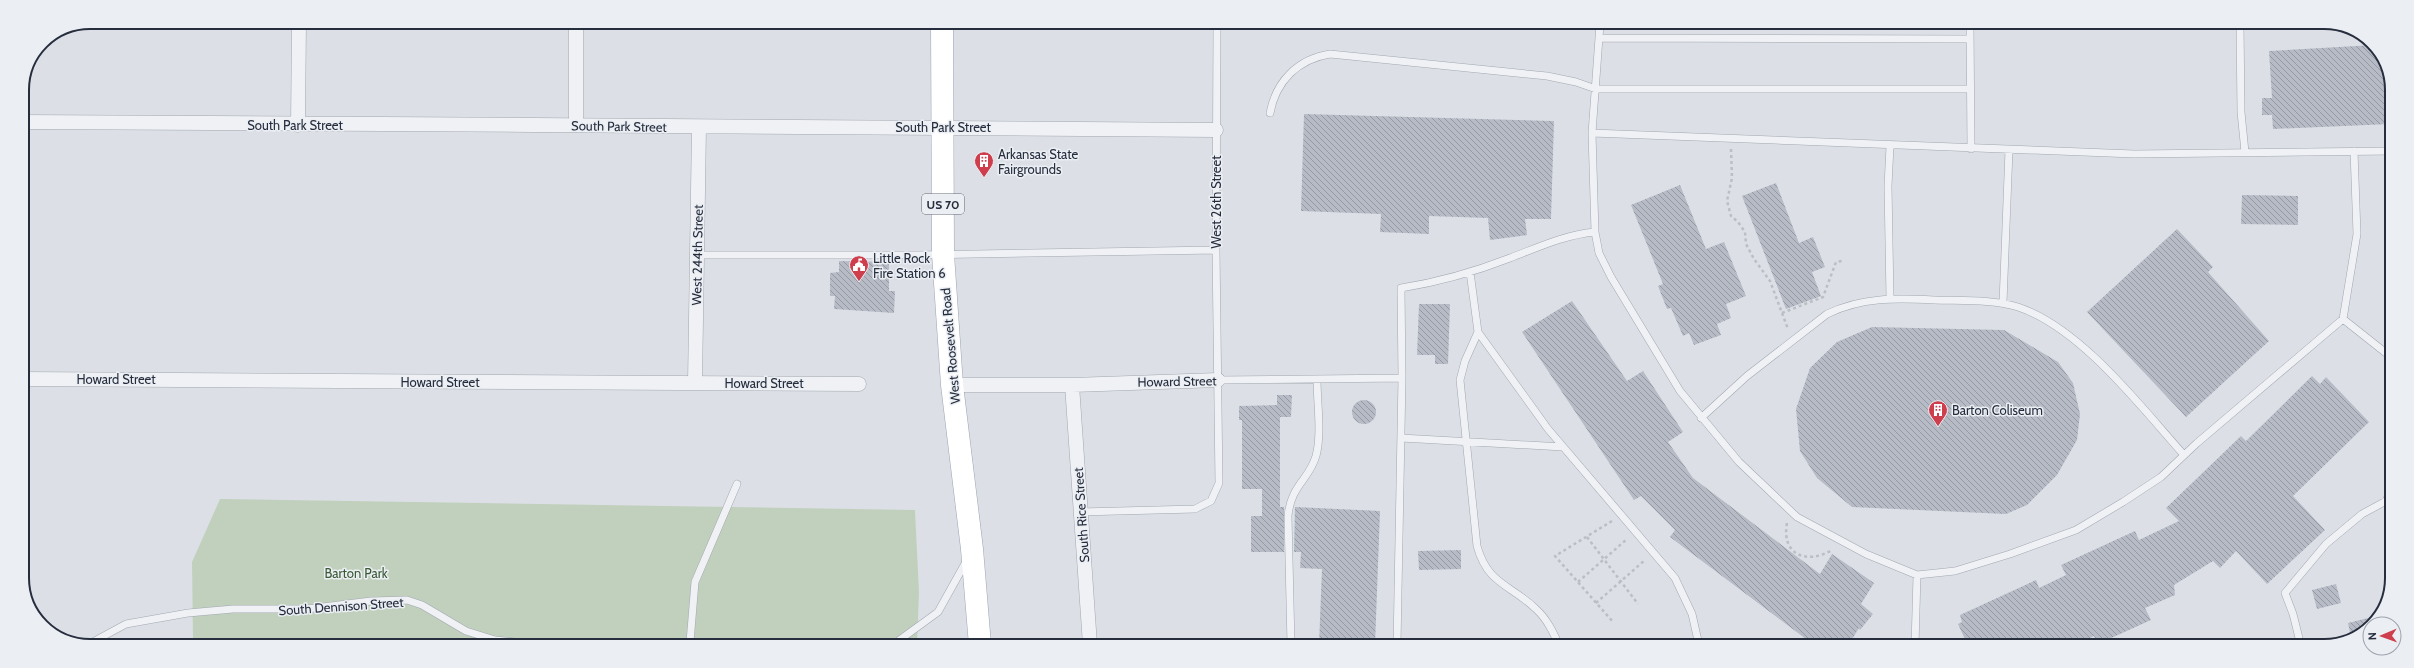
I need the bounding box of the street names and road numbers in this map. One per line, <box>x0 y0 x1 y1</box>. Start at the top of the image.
street label: South Park Street <box>247 117 343 133</box>
street label: South Park Street <box>571 117 668 135</box>
street label: South Park Street <box>895 119 991 135</box>
street label: West 26th Street <box>1208 155 1224 249</box>
road number: US 70 <box>922 194 964 214</box>
street label: West 244th Street <box>688 204 706 306</box>
street label: West Roosevelt Road <box>937 287 963 405</box>
street label: Howard Street <box>76 371 156 387</box>
street label: Howard Street <box>1137 372 1217 390</box>
street label: Howard Street <box>400 374 480 390</box>
street label: Howard Street <box>724 375 804 391</box>
street label: South Rice Street <box>1070 466 1092 563</box>
street label: South Dennison Street <box>278 594 405 618</box>

